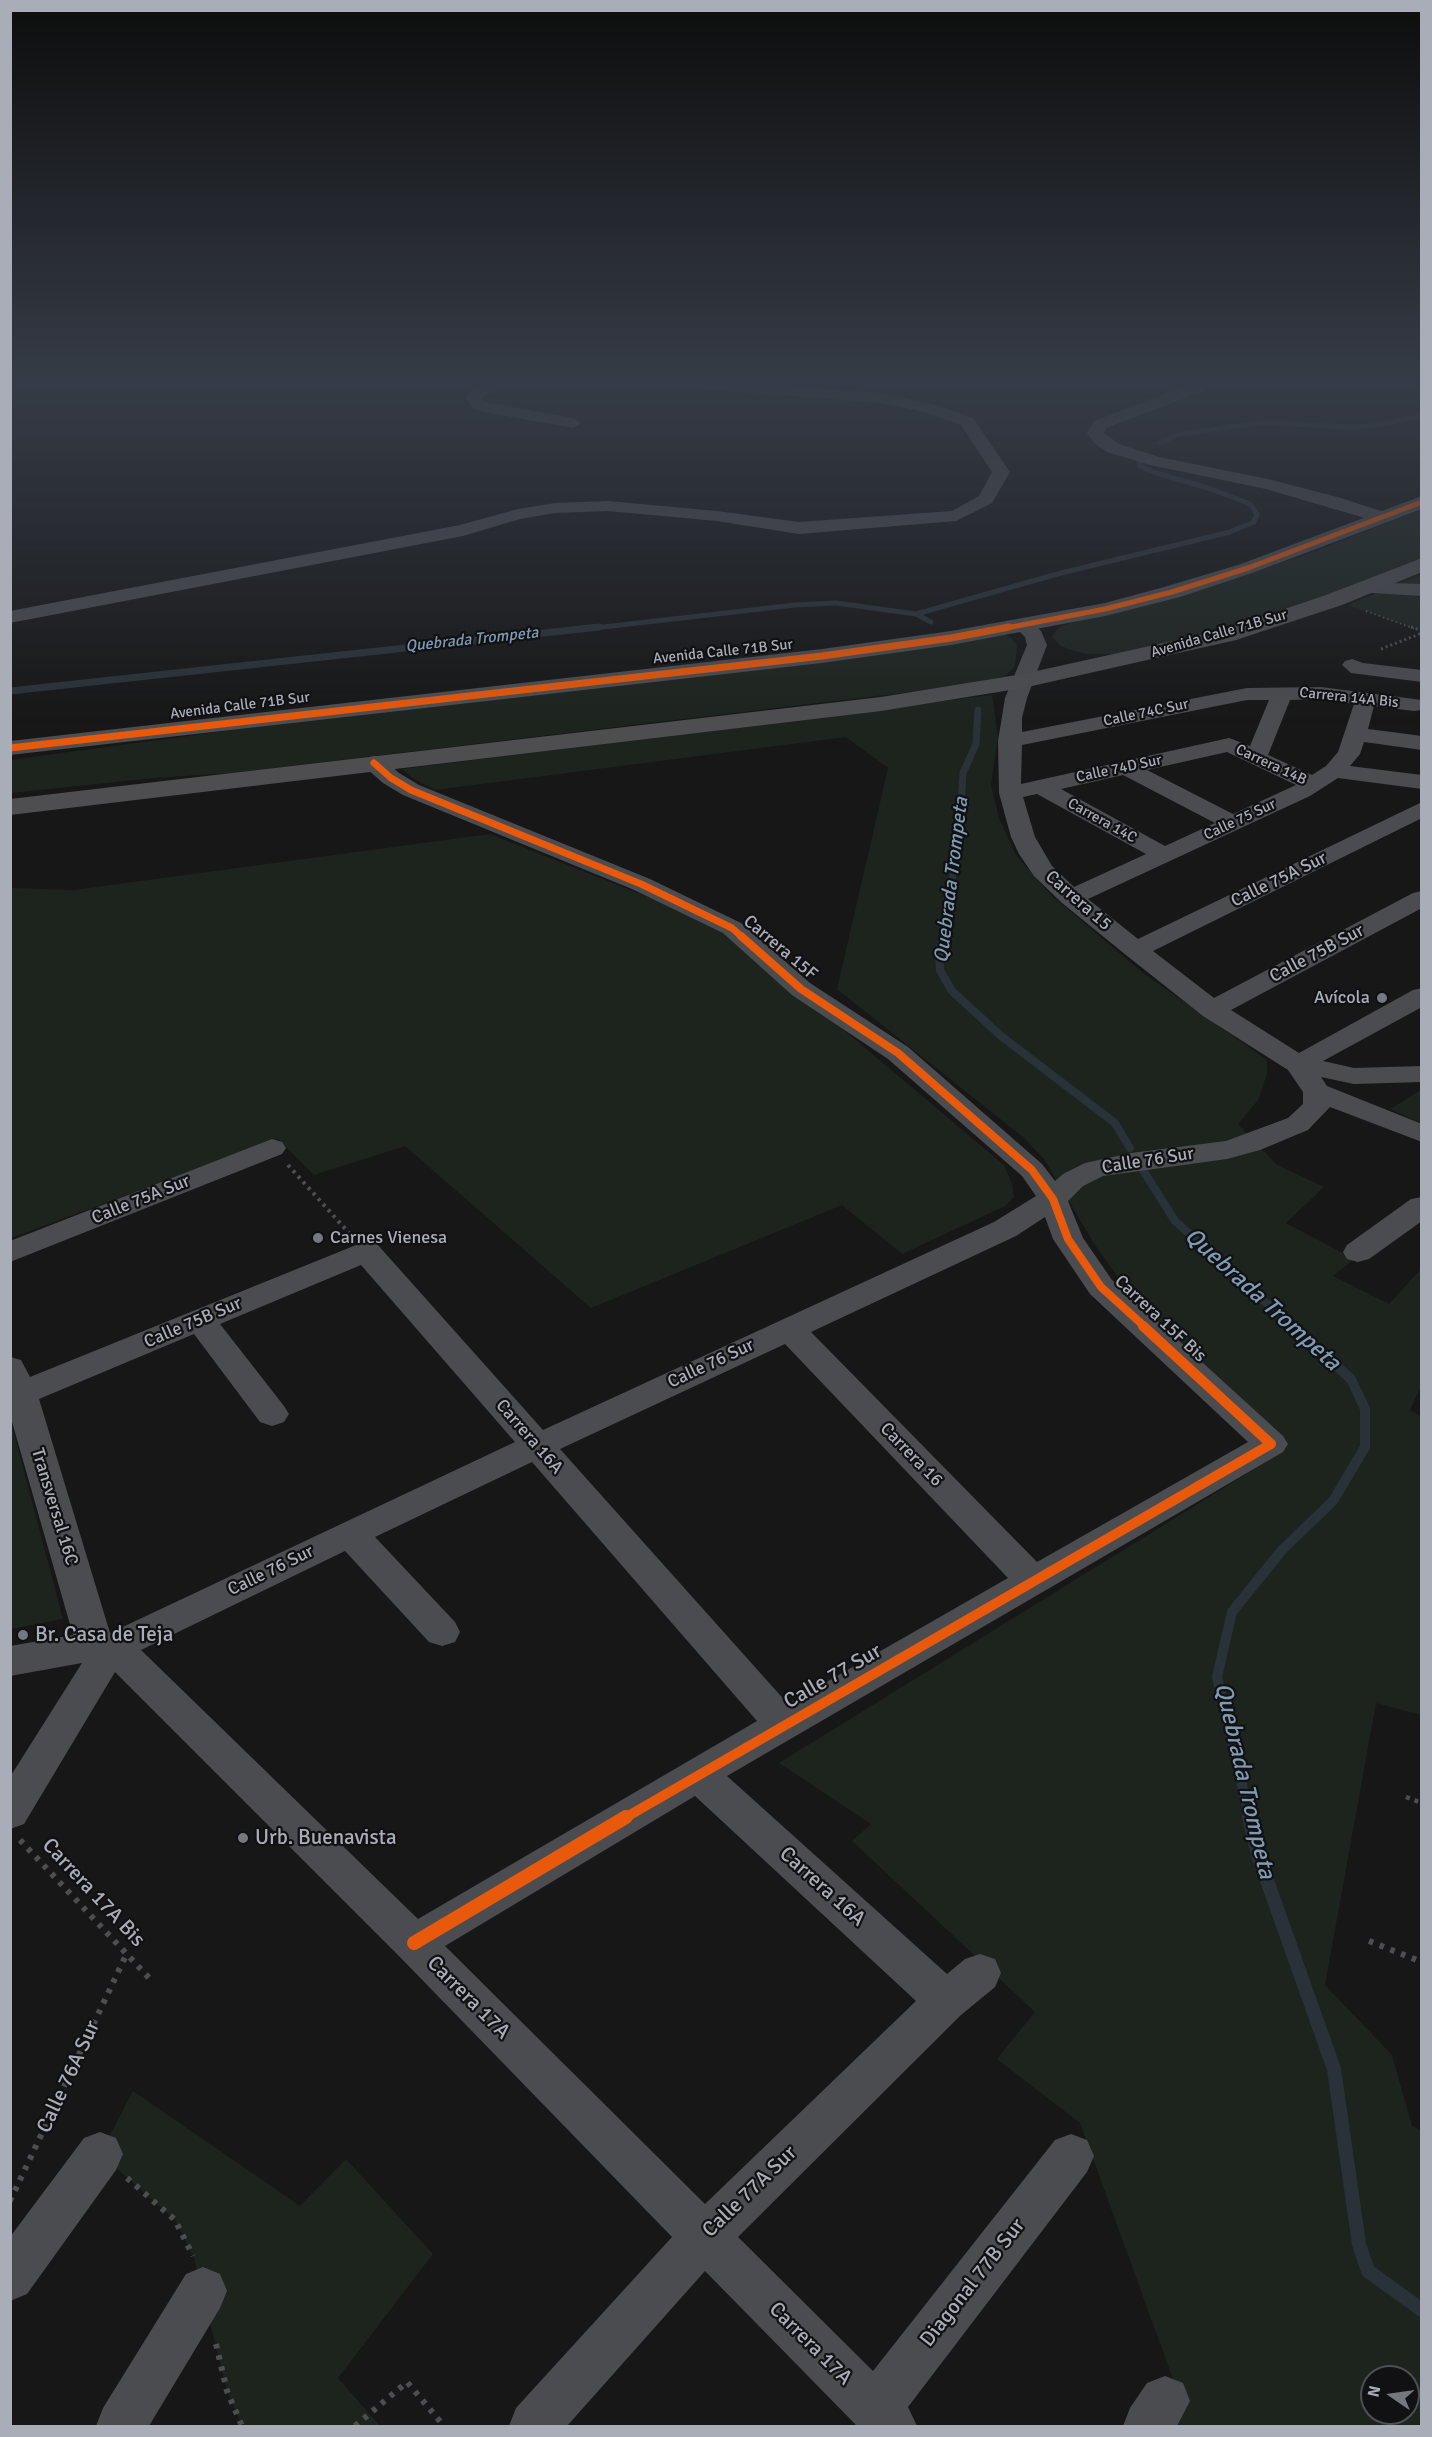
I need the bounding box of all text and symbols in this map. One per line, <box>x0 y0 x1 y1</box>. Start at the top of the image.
street label: Avenida Calle 71B Sur <box>1149 606 1289 662</box>
water label: Quebrada Trompeta <box>405 623 539 657</box>
street label: Avenida Calle 71B Sur <box>652 636 794 668</box>
street label: Carrera 14A Bis <box>1299 684 1399 712</box>
street label: Avenida Calle 71B Sur <box>169 688 311 724</box>
street label: Calle 74C Sur <box>1102 695 1190 731</box>
street label: Carrera 14B <box>1233 741 1309 789</box>
street label: Calle 74D Sur <box>1075 751 1163 787</box>
street label: Carrera 14C <box>1064 795 1140 847</box>
street label: Calle 75 Sur <box>1201 795 1279 845</box>
water label: Quebrada Trompeta <box>930 796 974 964</box>
street label: Calle 75A Sur <box>1228 848 1330 912</box>
street label: Carrera 15 <box>1040 866 1116 936</box>
street label: Carrera 15F <box>739 911 821 985</box>
street label: Calle 75B Sur <box>1266 920 1368 988</box>
place label: Avícola <box>1314 987 1370 1009</box>
marker: Avícola <box>1375 991 1389 1005</box>
street label: Calle 76 Sur <box>1100 1143 1196 1179</box>
street label: Calle 75A Sur <box>89 1171 193 1229</box>
water label: Quebrada Trompeta <box>1178 1222 1346 1378</box>
place label: Carnes Vienesa <box>330 1227 447 1249</box>
marker: Carnes Vienesa <box>311 1231 325 1245</box>
street label: Carrera 15F Bis <box>1110 1271 1210 1367</box>
street label: Calle 75B Sur <box>141 1293 245 1353</box>
street label: Calle 76 Sur <box>664 1335 758 1393</box>
street label: Carrera 16A <box>491 1395 567 1479</box>
street label: Carrera 16 <box>875 1418 947 1492</box>
street label: Transversal 16C <box>26 1446 82 1568</box>
street label: Calle 76 Sur <box>225 1541 317 1601</box>
place label: Br. Casa de Teja <box>35 1622 173 1648</box>
marker: Br. Casa de Teja <box>16 1628 30 1642</box>
street label: Calle 77 Sur <box>780 1639 886 1715</box>
water label: Quebrada Trompeta <box>1207 1680 1281 1882</box>
place label: Urb. Buenavista <box>255 1825 397 1851</box>
marker: Urb. Buenavista <box>236 1831 250 1845</box>
street label: Carrera 17A Bis <box>36 1833 150 1953</box>
street label: Carrera 16A <box>774 1842 870 1932</box>
street label: Carrera 17A <box>421 1951 515 2045</box>
street label: Calle 76A Sur <box>32 2017 106 2137</box>
street label: Calle 77A Sur <box>698 2141 802 2243</box>
street label: Diagonal 77B Sur <box>915 2214 1031 2352</box>
street label: Carrera 17A <box>763 2297 857 2391</box>
north arrow <box>1360 2365 1420 2425</box>
text: N <box>1363 2384 1385 2399</box>

